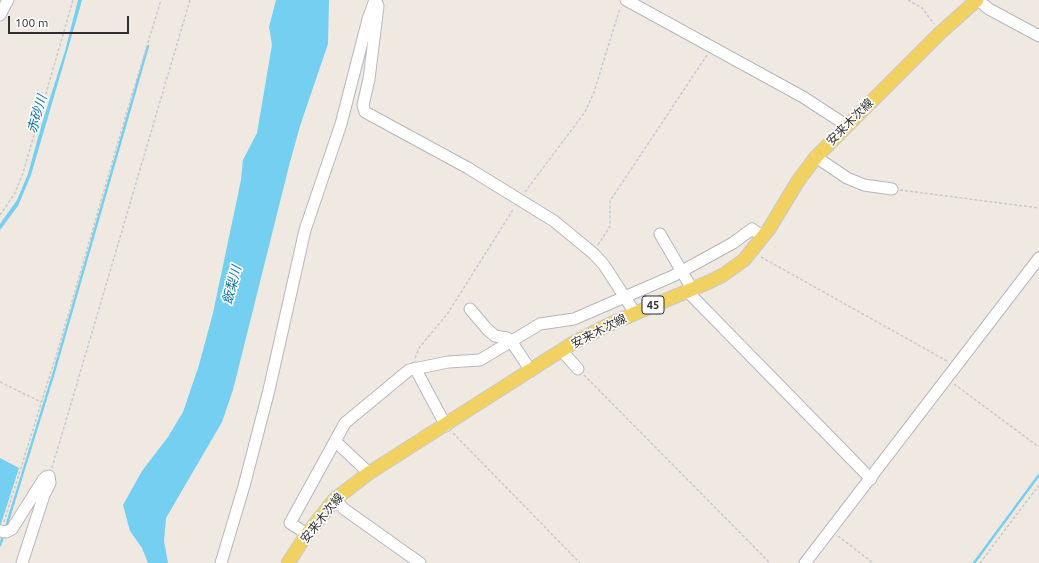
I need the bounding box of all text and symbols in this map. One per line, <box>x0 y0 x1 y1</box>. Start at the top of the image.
scale bar <box>10 8 131 34</box>
text: 100 m <box>15 16 48 29</box>
water label: 赤砂川 <box>24 93 50 135</box>
street label: 安来木次線 <box>824 96 876 148</box>
water label: 飯梨川 <box>219 264 245 306</box>
road number: 45 <box>642 296 664 314</box>
street label: 安来木次線 <box>569 311 629 351</box>
street label: 安来木次線 <box>298 490 346 546</box>

